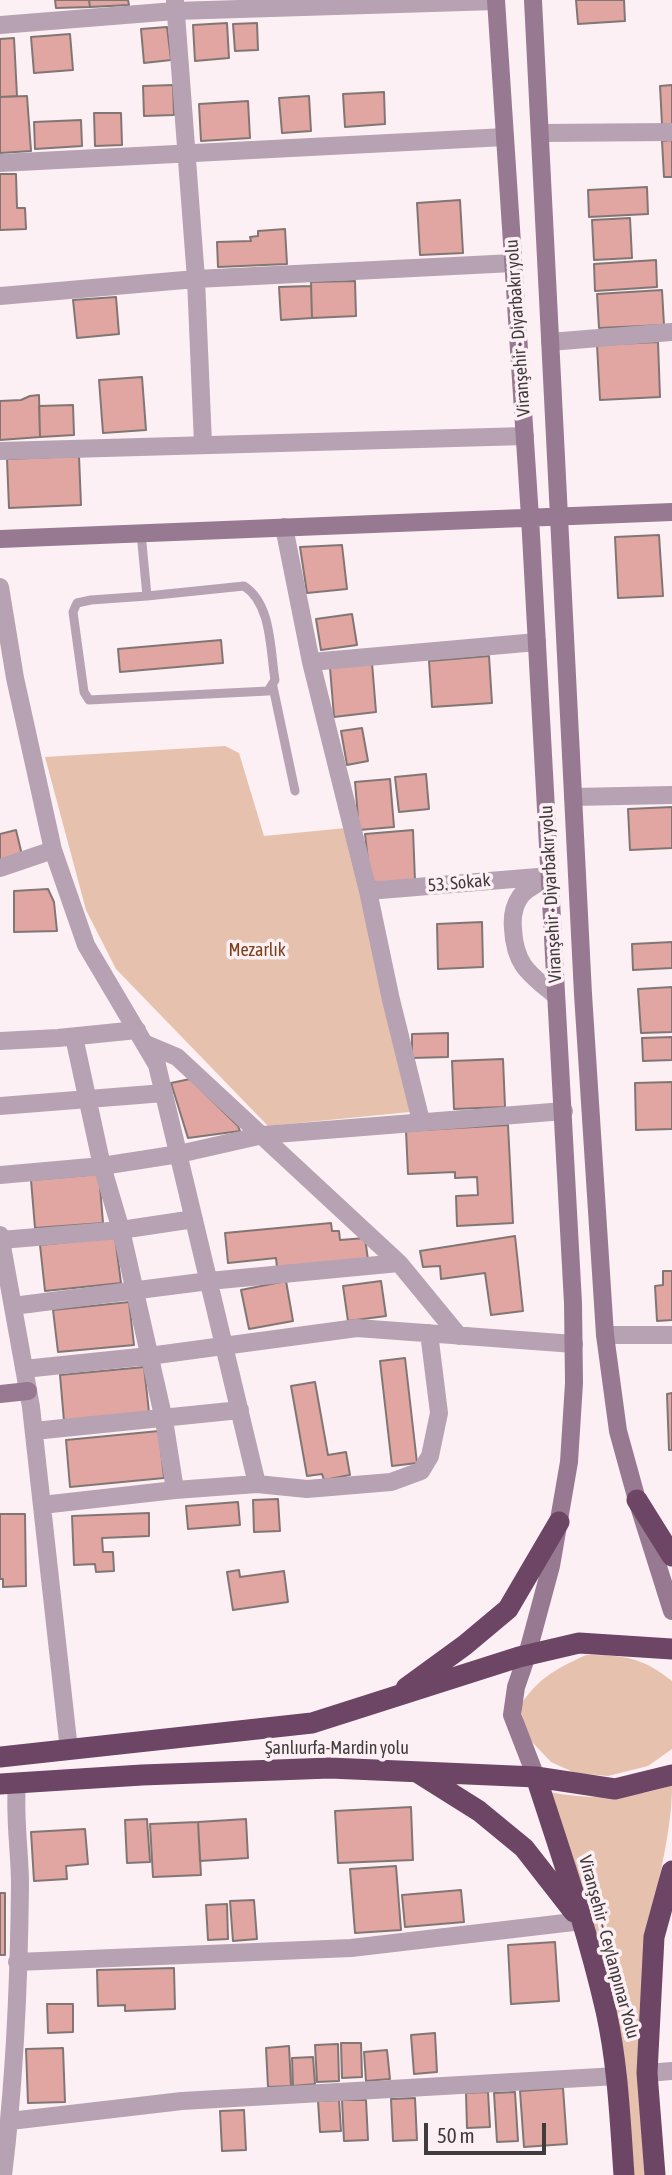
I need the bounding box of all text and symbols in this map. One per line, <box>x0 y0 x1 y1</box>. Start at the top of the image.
street label: Viranşehir - Diyarbakır yolu <box>501 239 535 417</box>
street label: Viranşehir - Diyarbakır yolu <box>536 805 566 983</box>
street label: 53. Sokak <box>427 870 491 896</box>
park label: Mezarlık <box>228 939 286 961</box>
street label: Şanlıurfa-Mardin yolu <box>265 1737 409 1759</box>
street label: Viranşehir - Ceylanpınar Yolu <box>574 1853 644 2041</box>
scale bar <box>427 2108 550 2152</box>
text: 50 m <box>437 2123 475 2147</box>

